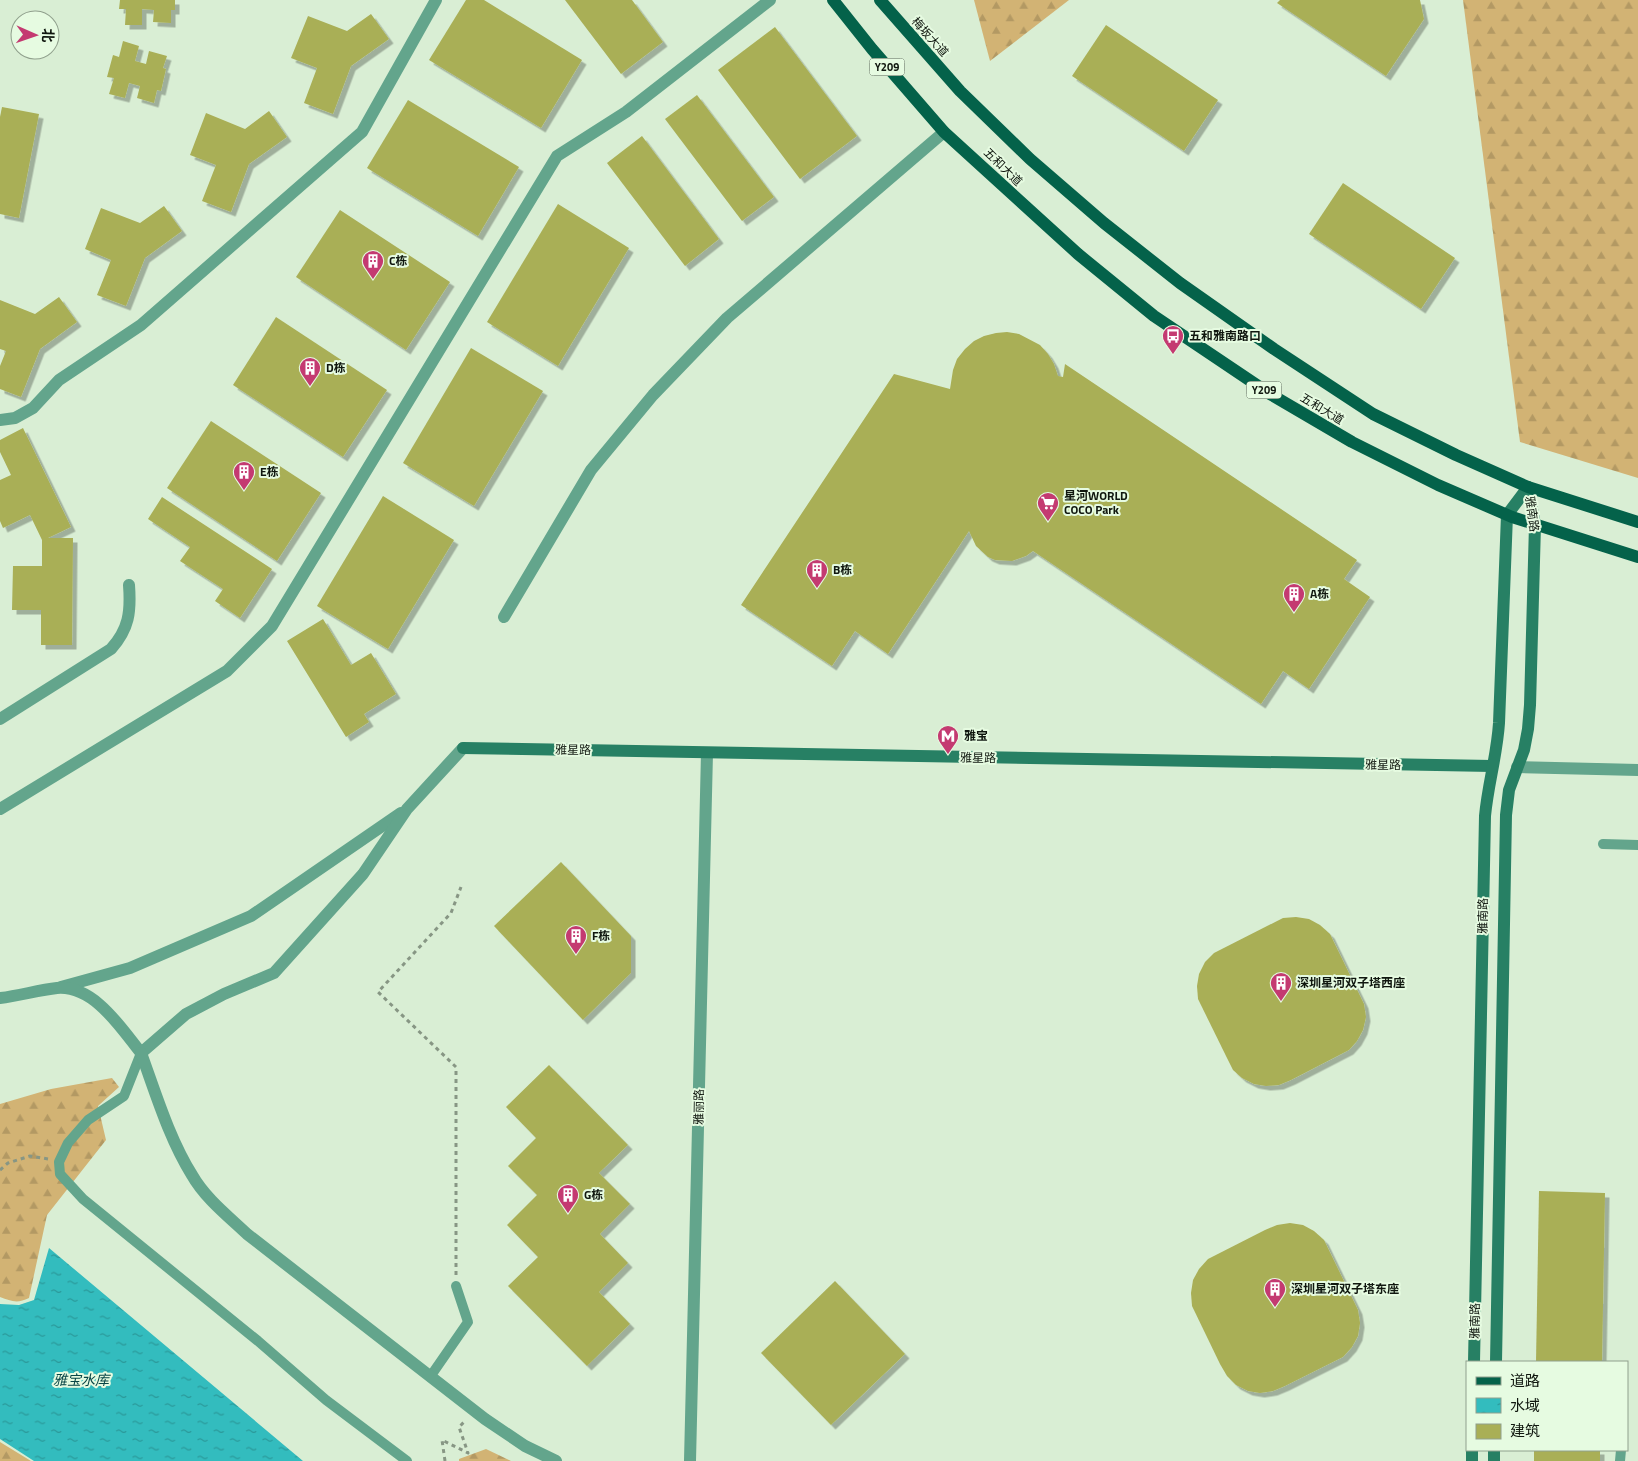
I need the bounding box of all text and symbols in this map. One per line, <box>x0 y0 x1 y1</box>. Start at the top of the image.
north arrow <box>10 10 60 60</box>
street label: 梅坂大道 <box>907 12 953 61</box>
text: 北 <box>38 28 59 43</box>
road number: Y209 <box>870 58 904 76</box>
street label: 五和大道 <box>979 143 1027 190</box>
building icon: C栋 <box>361 249 385 280</box>
place label: C栋 <box>389 251 408 270</box>
bus stop icon: 五和雅南路口 <box>1161 324 1185 355</box>
place label: 五和雅南路口 <box>1189 326 1261 345</box>
building icon: D栋 <box>298 356 322 387</box>
place label: D栋 <box>326 358 346 377</box>
road number: Y209 <box>1246 382 1282 398</box>
street label: 五和大道 <box>1297 388 1348 429</box>
building icon: E栋 <box>232 460 256 491</box>
place label: E栋 <box>260 462 279 481</box>
place label: 星河WORLD COCO Park <box>1064 486 1128 519</box>
supermarket icon: 星河WORLD COCO Park <box>1036 491 1060 522</box>
street label: 雅南路 <box>1521 495 1544 533</box>
building icon: B栋 <box>805 558 829 589</box>
place label: B栋 <box>833 560 852 579</box>
building icon: A栋 <box>1282 582 1306 613</box>
place label: A栋 <box>1310 584 1329 603</box>
metro station icon: 雅宝 <box>936 724 960 755</box>
place label: 雅宝 <box>964 726 988 745</box>
street label: 雅星路 <box>555 740 591 759</box>
street label: 雅星路 <box>960 748 996 767</box>
street label: 雅星路 <box>1365 755 1401 774</box>
street label: 雅南路 <box>1473 898 1492 934</box>
building icon: F栋 <box>564 924 588 955</box>
place label: F栋 <box>592 926 610 945</box>
building icon: 深圳星河双子塔西座 <box>1269 971 1293 1002</box>
place label: 深圳星河双子塔西座 <box>1297 973 1405 992</box>
street label: 雅丽路 <box>689 1089 708 1125</box>
building icon: G栋 <box>556 1183 580 1214</box>
place label: G栋 <box>584 1185 603 1204</box>
building icon: 深圳星河双子塔东座 <box>1263 1277 1287 1308</box>
place label: 深圳星河双子塔东座 <box>1291 1279 1399 1298</box>
street label: 雅南路 <box>1465 1303 1484 1339</box>
legend <box>1466 1361 1628 1451</box>
water label: 雅宝水库 <box>53 1369 111 1390</box>
text: 道路 <box>1510 1369 1540 1392</box>
text: 水域 <box>1510 1394 1540 1417</box>
text: 建筑 <box>1510 1419 1540 1442</box>

